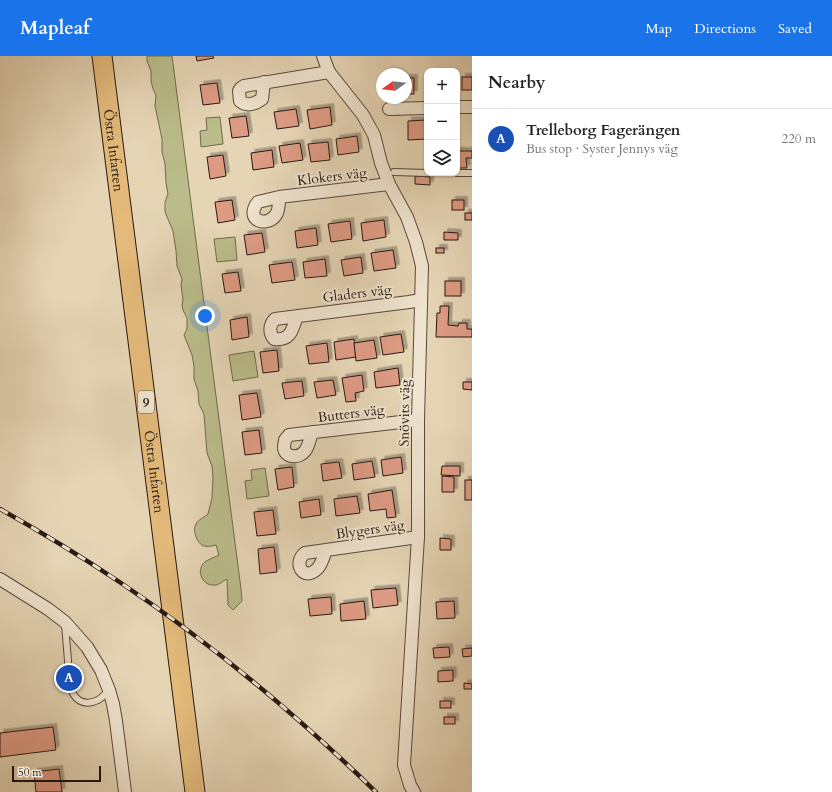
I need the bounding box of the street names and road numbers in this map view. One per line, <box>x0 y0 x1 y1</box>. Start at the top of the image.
street label: Östra Infarten <box>99 108 128 193</box>
street label: Klokers väg <box>296 163 368 190</box>
street label: Gladers väg <box>322 280 393 307</box>
street label: Snövits väg <box>394 379 415 447</box>
road number: 9 <box>138 391 154 413</box>
street label: Butters väg <box>317 400 386 427</box>
street label: Östra Infarten <box>139 429 169 514</box>
street label: Blygers väg <box>334 515 406 544</box>

